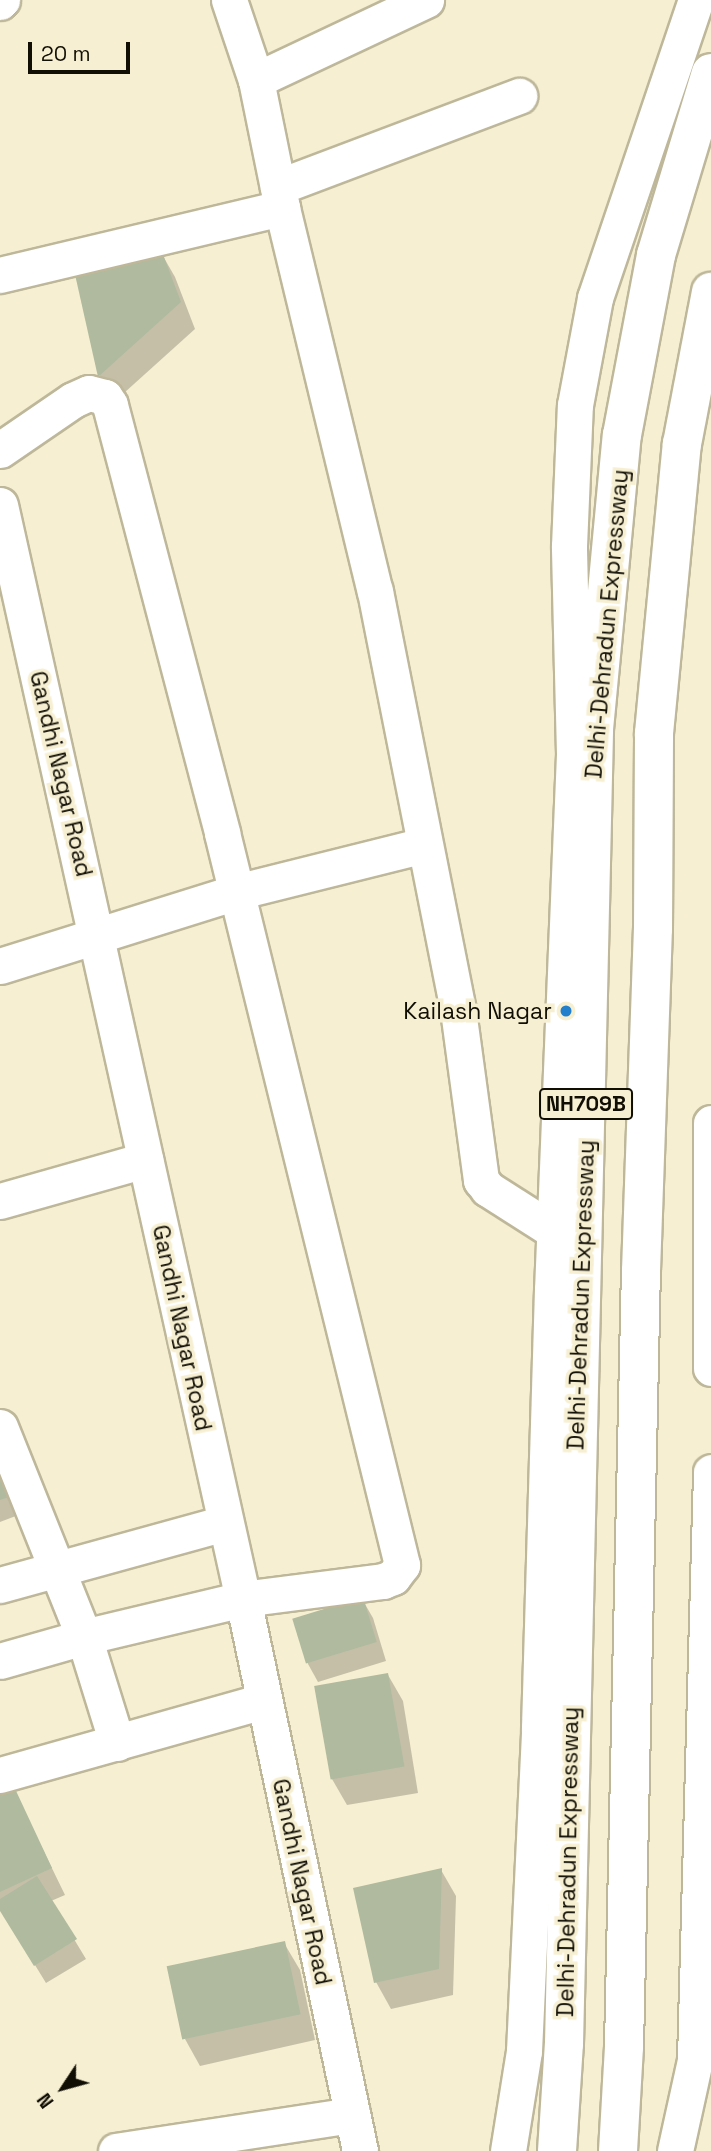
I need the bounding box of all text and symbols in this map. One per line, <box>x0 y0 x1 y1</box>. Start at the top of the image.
scale bar <box>32 28 133 72</box>
text: 20 m <box>41 40 91 67</box>
street label: Delhi-Dehradun Expressway <box>580 468 634 780</box>
street label: Gandhi Nagar Road <box>24 669 98 879</box>
place label: Kailash Nagar <box>403 997 552 1025</box>
marker: Kailash Nagar <box>558 1003 574 1019</box>
road number: NH709B <box>539 1086 633 1122</box>
street label: Delhi-Dehradun Expressway <box>562 1139 600 1451</box>
street label: Gandhi Nagar Road <box>147 1222 217 1434</box>
street label: Delhi-Dehradun Expressway <box>551 1707 585 2017</box>
street label: Gandhi Nagar Road <box>267 1776 337 1988</box>
north arrow <box>28 2053 98 2123</box>
text: N <box>32 2088 59 2113</box>

